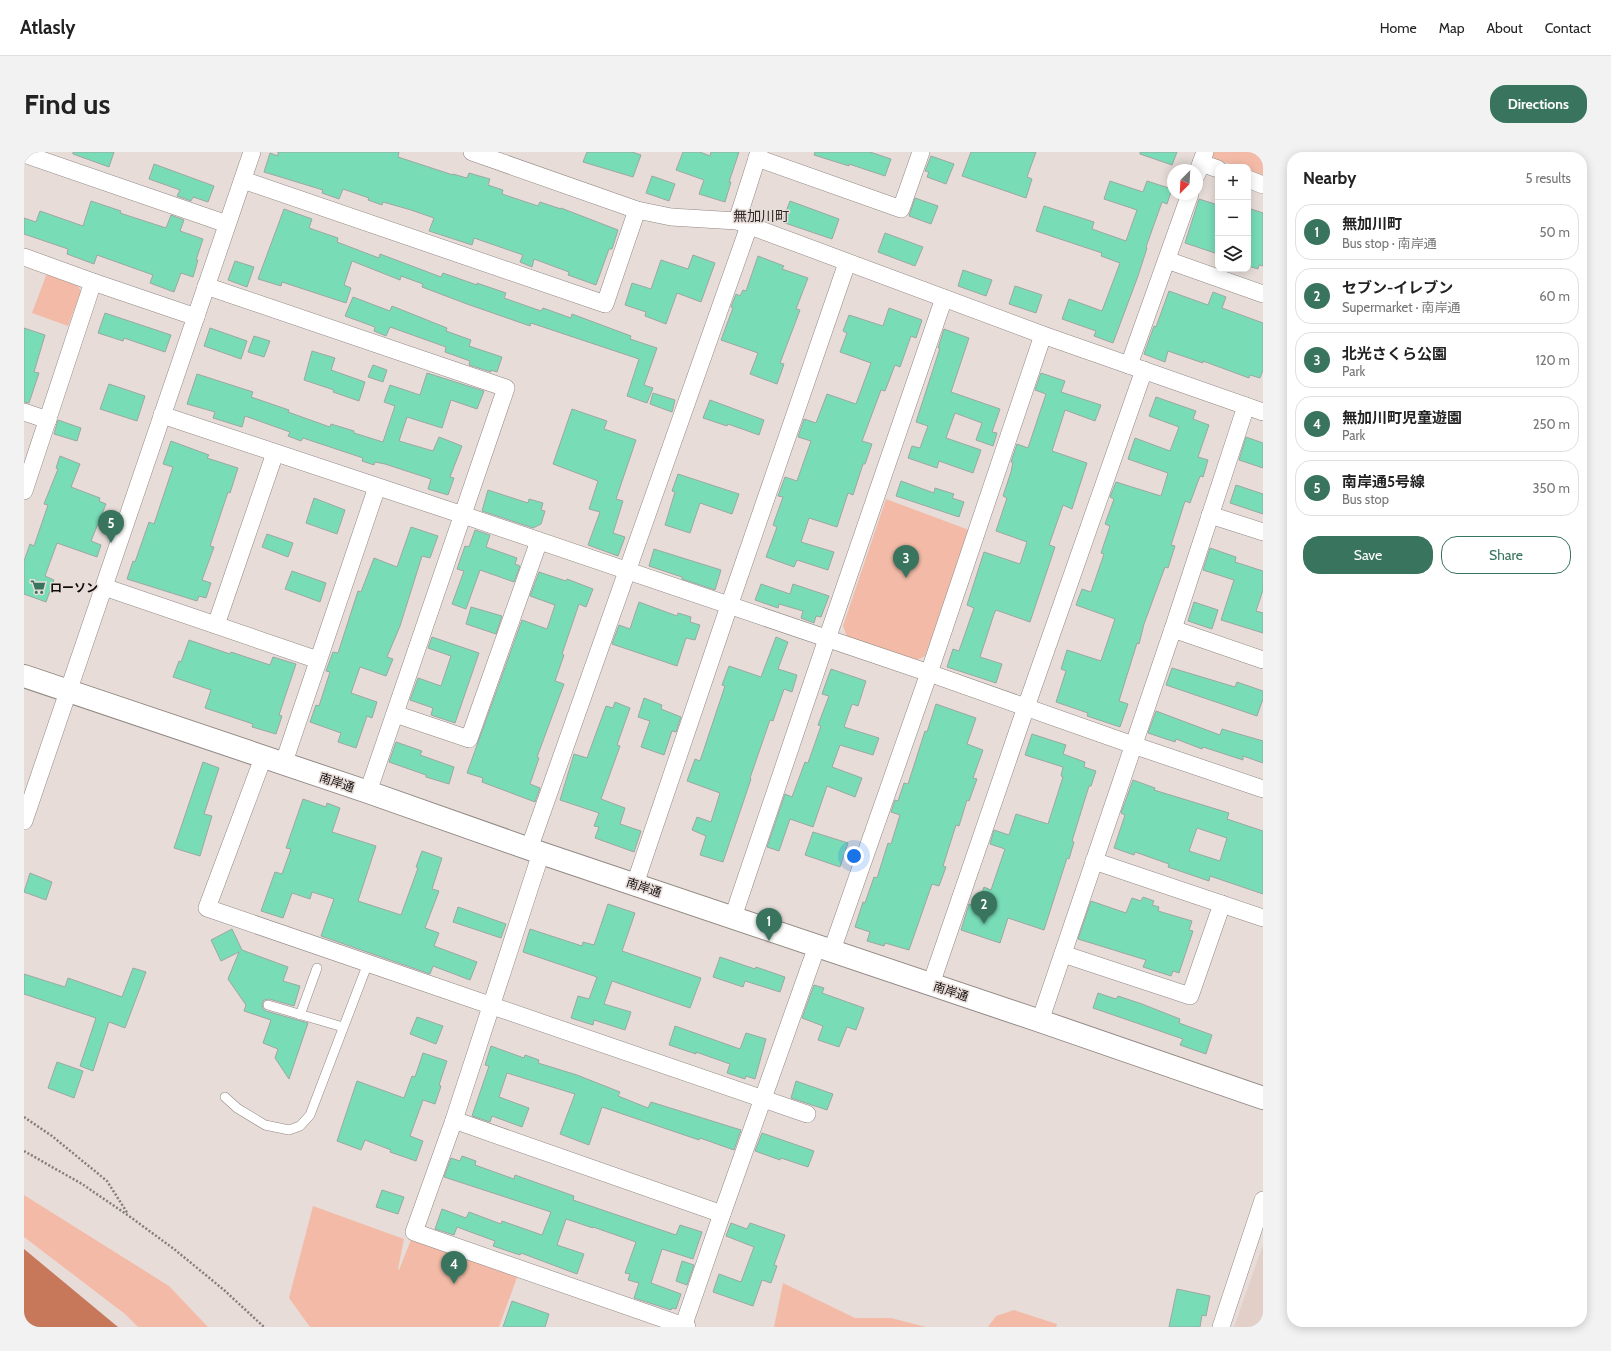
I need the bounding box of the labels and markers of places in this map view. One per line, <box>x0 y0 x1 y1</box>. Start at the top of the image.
pin: 5 <box>98 510 124 543</box>
pin: 3 <box>893 545 919 578</box>
supermarket icon: ローソン <box>29 578 47 596</box>
place label: ローソン <box>50 580 98 595</box>
pin: 2 <box>971 891 997 924</box>
pin: 1 <box>756 908 782 941</box>
pin: 4 <box>441 1251 467 1284</box>

